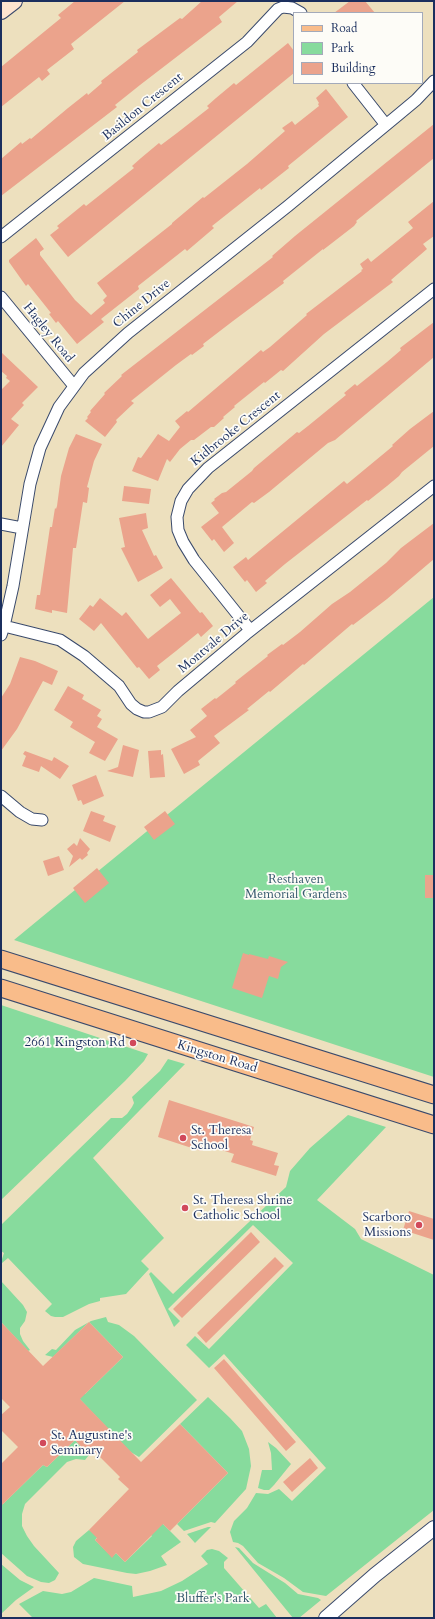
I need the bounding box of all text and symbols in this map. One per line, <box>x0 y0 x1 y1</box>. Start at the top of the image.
legend <box>293 12 423 84</box>
text: Road <box>331 20 357 36</box>
text: Park <box>331 40 354 56</box>
text: Building <box>331 60 375 76</box>
street label: Basildon Crescent <box>100 70 186 144</box>
street label: Chine Drive <box>110 276 174 332</box>
street label: Hagley Road <box>19 300 77 366</box>
street label: Kidbrooke Crescent <box>188 388 284 470</box>
street label: Montvale Drive <box>176 609 252 677</box>
park label: Resthaven Memorial Gardens <box>245 872 347 903</box>
place label: 2661 Kingston Rd <box>25 1035 125 1051</box>
street label: Kingston Road <box>175 1037 259 1077</box>
marker: 2661 Kingston Rd <box>128 1038 138 1048</box>
place label: St. Theresa School <box>191 1123 252 1154</box>
marker: St. Theresa School <box>178 1133 188 1143</box>
place label: St. Theresa Shrine Catholic School <box>193 1193 292 1224</box>
marker: St. Theresa Shrine Catholic School <box>180 1203 190 1213</box>
place label: Scarboro Missions <box>362 1210 411 1241</box>
marker: Scarboro Missions <box>414 1220 424 1230</box>
place label: St. Augustine's Seminary <box>51 1428 132 1459</box>
marker: St. Augustine's Seminary <box>38 1438 48 1448</box>
park label: Bluffer's Park <box>176 1591 250 1607</box>

